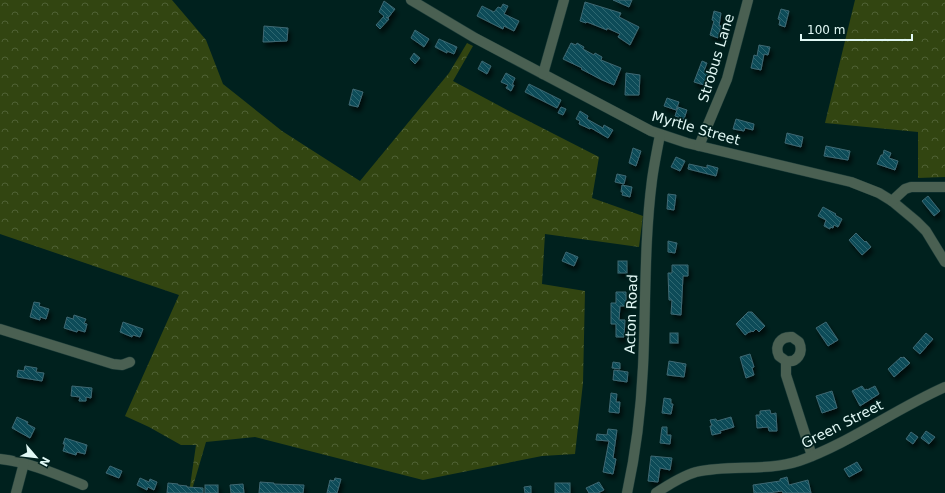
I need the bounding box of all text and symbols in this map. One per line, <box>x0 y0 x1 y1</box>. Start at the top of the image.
street label: Strobus Lane <box>695 12 737 104</box>
scale bar <box>801 16 912 42</box>
text: 100 m <box>807 23 845 37</box>
street label: Myrtle Street <box>650 108 742 148</box>
street label: Acton Road <box>622 274 640 354</box>
street label: Green Street <box>799 396 886 451</box>
north arrow <box>16 437 56 477</box>
text: N <box>36 454 52 469</box>

